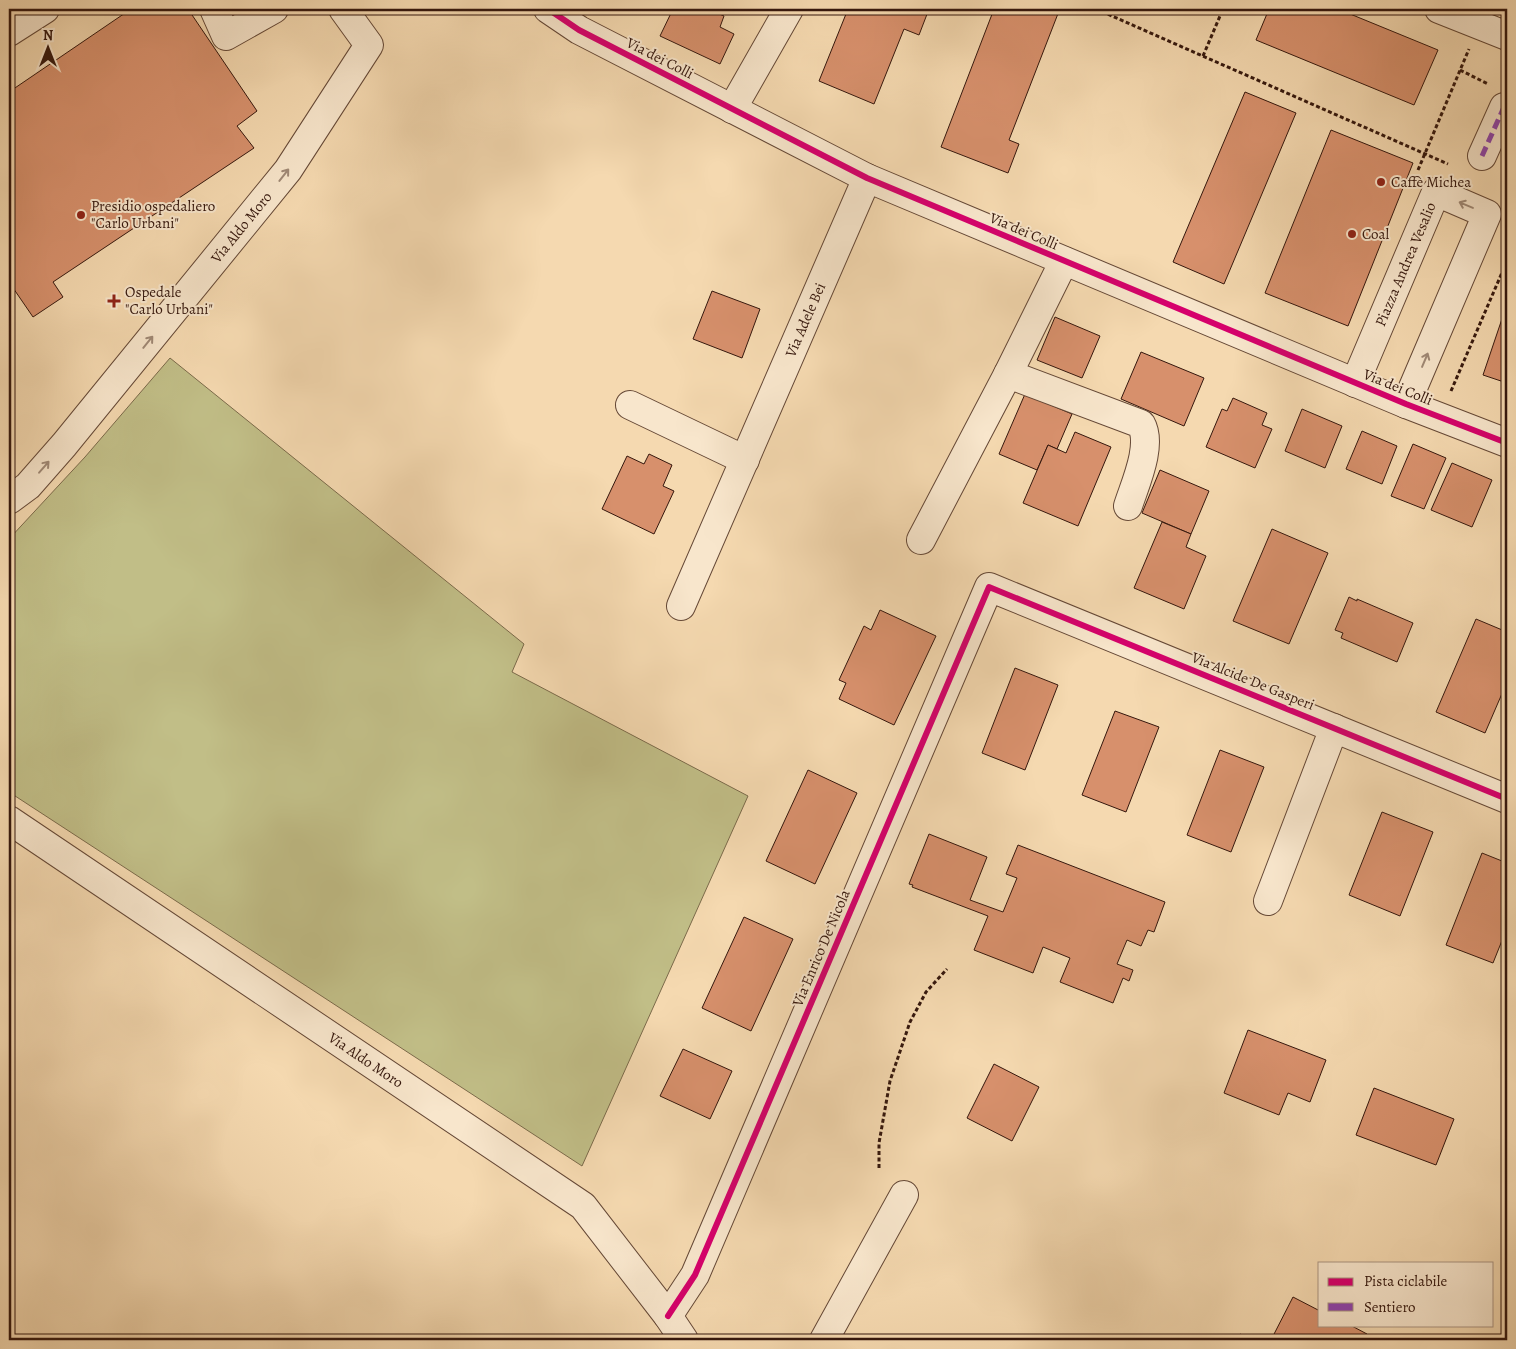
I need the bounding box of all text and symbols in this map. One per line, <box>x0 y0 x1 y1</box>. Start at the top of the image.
north arrow <box>22 22 72 72</box>
text: N <box>43 26 53 45</box>
street label: Via dei Colli <box>622 32 697 83</box>
one-way arrow <box>278 169 289 182</box>
place label: Caffè Michea <box>1391 172 1471 192</box>
marker: Caffè Michea <box>1375 176 1387 188</box>
street label: Via Aldo Moro <box>206 187 276 268</box>
place label: Presidio ospedaliero "Carlo Urbani" <box>91 196 215 233</box>
street label: Piazza Andrea Vesalio <box>1370 199 1441 330</box>
one-way arrow <box>1459 200 1474 210</box>
street label: Via dei Colli <box>986 207 1061 254</box>
marker: Presidio ospedaliero "Carlo Urbani" <box>75 209 87 221</box>
place label: Coal <box>1362 224 1390 244</box>
marker: Coal <box>1346 228 1358 240</box>
street label: Via Adele Bei <box>780 280 830 361</box>
place label: Ospedale "Carlo Urbani" <box>125 282 213 319</box>
marker: Ospedale "Carlo Urbani" <box>107 294 121 308</box>
one-way arrow <box>142 335 153 348</box>
one-way arrow <box>1422 352 1431 367</box>
street label: Via dei Colli <box>1360 364 1436 410</box>
one-way arrow <box>39 461 50 474</box>
street label: Via Alcide De Gasperi <box>1188 647 1317 715</box>
street label: Via Enrico De Nicola <box>787 886 855 1010</box>
street label: Via Aldo Moro <box>324 1027 407 1092</box>
legend <box>1318 1262 1494 1326</box>
text: Pista ciclabile <box>1364 1271 1447 1291</box>
text: Sentiero <box>1364 1297 1416 1317</box>

